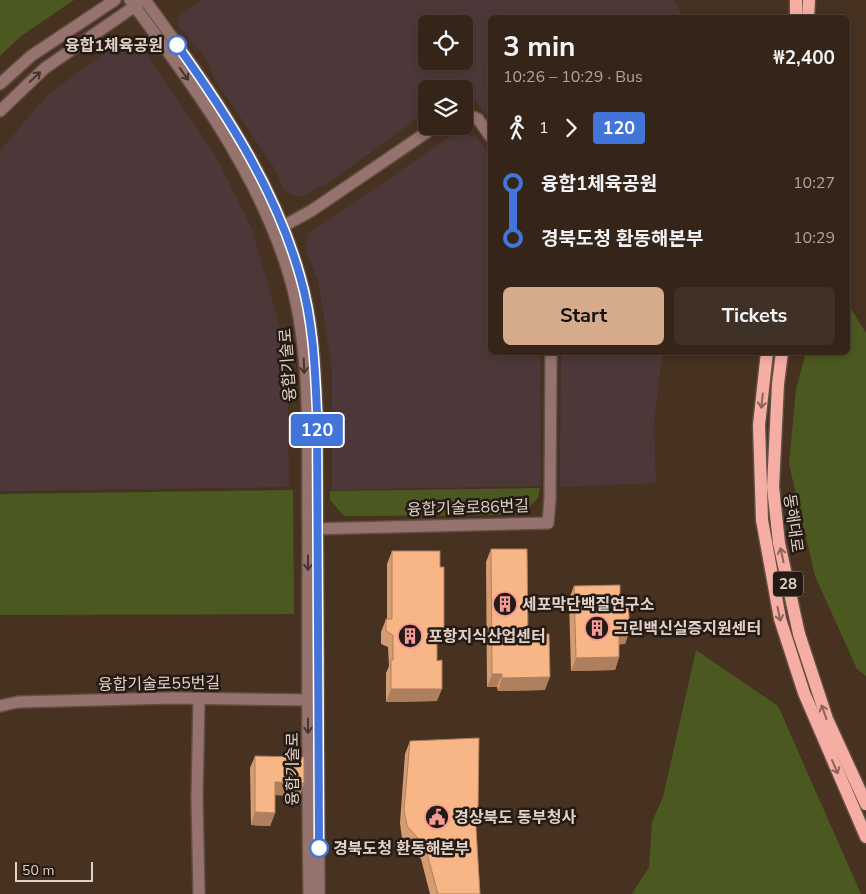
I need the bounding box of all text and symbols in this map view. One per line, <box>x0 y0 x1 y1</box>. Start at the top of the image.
map controls <box>418 15 473 135</box>
button: locate <box>418 15 473 70</box>
text: 3 min <box>503 28 575 66</box>
place label: 융합1체육공원 <box>65 35 163 57</box>
marker: 융합1체육공원 <box>167 35 187 55</box>
text: ₩2,400 <box>773 45 835 71</box>
text: 10:26 – 10:29 · Bus <box>503 66 643 88</box>
one-way arrow <box>179 67 189 81</box>
one-way arrow <box>28 71 41 83</box>
button: layers <box>418 80 473 135</box>
icon: walk <box>503 114 531 142</box>
icon: forward <box>557 114 585 142</box>
text: 120 <box>603 116 635 140</box>
text: 1 <box>539 117 549 139</box>
text: 융합1체육공원 <box>541 171 657 197</box>
text: 10:27 <box>793 172 835 194</box>
text: 경북도청 환동해본부 <box>541 226 703 252</box>
text: 10:29 <box>793 227 835 249</box>
button: Start <box>503 287 664 345</box>
button: Tickets <box>674 287 835 345</box>
street label: 융합기술로 <box>274 327 302 402</box>
one-way arrow <box>300 357 309 373</box>
one-way arrow <box>757 393 766 409</box>
line badge: 120 <box>288 414 346 446</box>
text: 120 <box>301 418 333 442</box>
street label: 동해대로 <box>778 492 808 554</box>
street label: 융합기술로86번길 <box>407 495 530 521</box>
one-way arrow <box>777 547 786 563</box>
one-way arrow <box>303 554 313 571</box>
road number: 28 <box>773 572 803 596</box>
building icon: 세포막단백질연구소 <box>492 591 518 617</box>
place label: 세포막단백질연구소 <box>522 594 655 616</box>
one-way arrow <box>775 606 785 622</box>
building icon: 그린백신실증지원센터 <box>584 615 610 641</box>
place label: 그린백신실증지원센터 <box>614 618 761 640</box>
building icon: 포항지식산업센터 <box>397 623 423 649</box>
place label: 포항지식산업센터 <box>428 626 546 648</box>
street label: 융합기술로55번길 <box>98 672 220 696</box>
one-way arrow <box>819 704 829 720</box>
one-way arrow <box>303 717 313 733</box>
street label: 융합기술로 <box>282 732 304 806</box>
one-way arrow <box>831 759 840 774</box>
public building icon: 경상북도 동부청사 <box>424 804 450 830</box>
place label: 경상북도 동부청사 <box>454 807 576 829</box>
marker: 경북도청 환동해본부 <box>309 838 329 858</box>
place label: 경북도청 환동해본부 <box>333 838 470 860</box>
scale bar <box>15 859 92 882</box>
text: 50 m <box>22 861 54 880</box>

